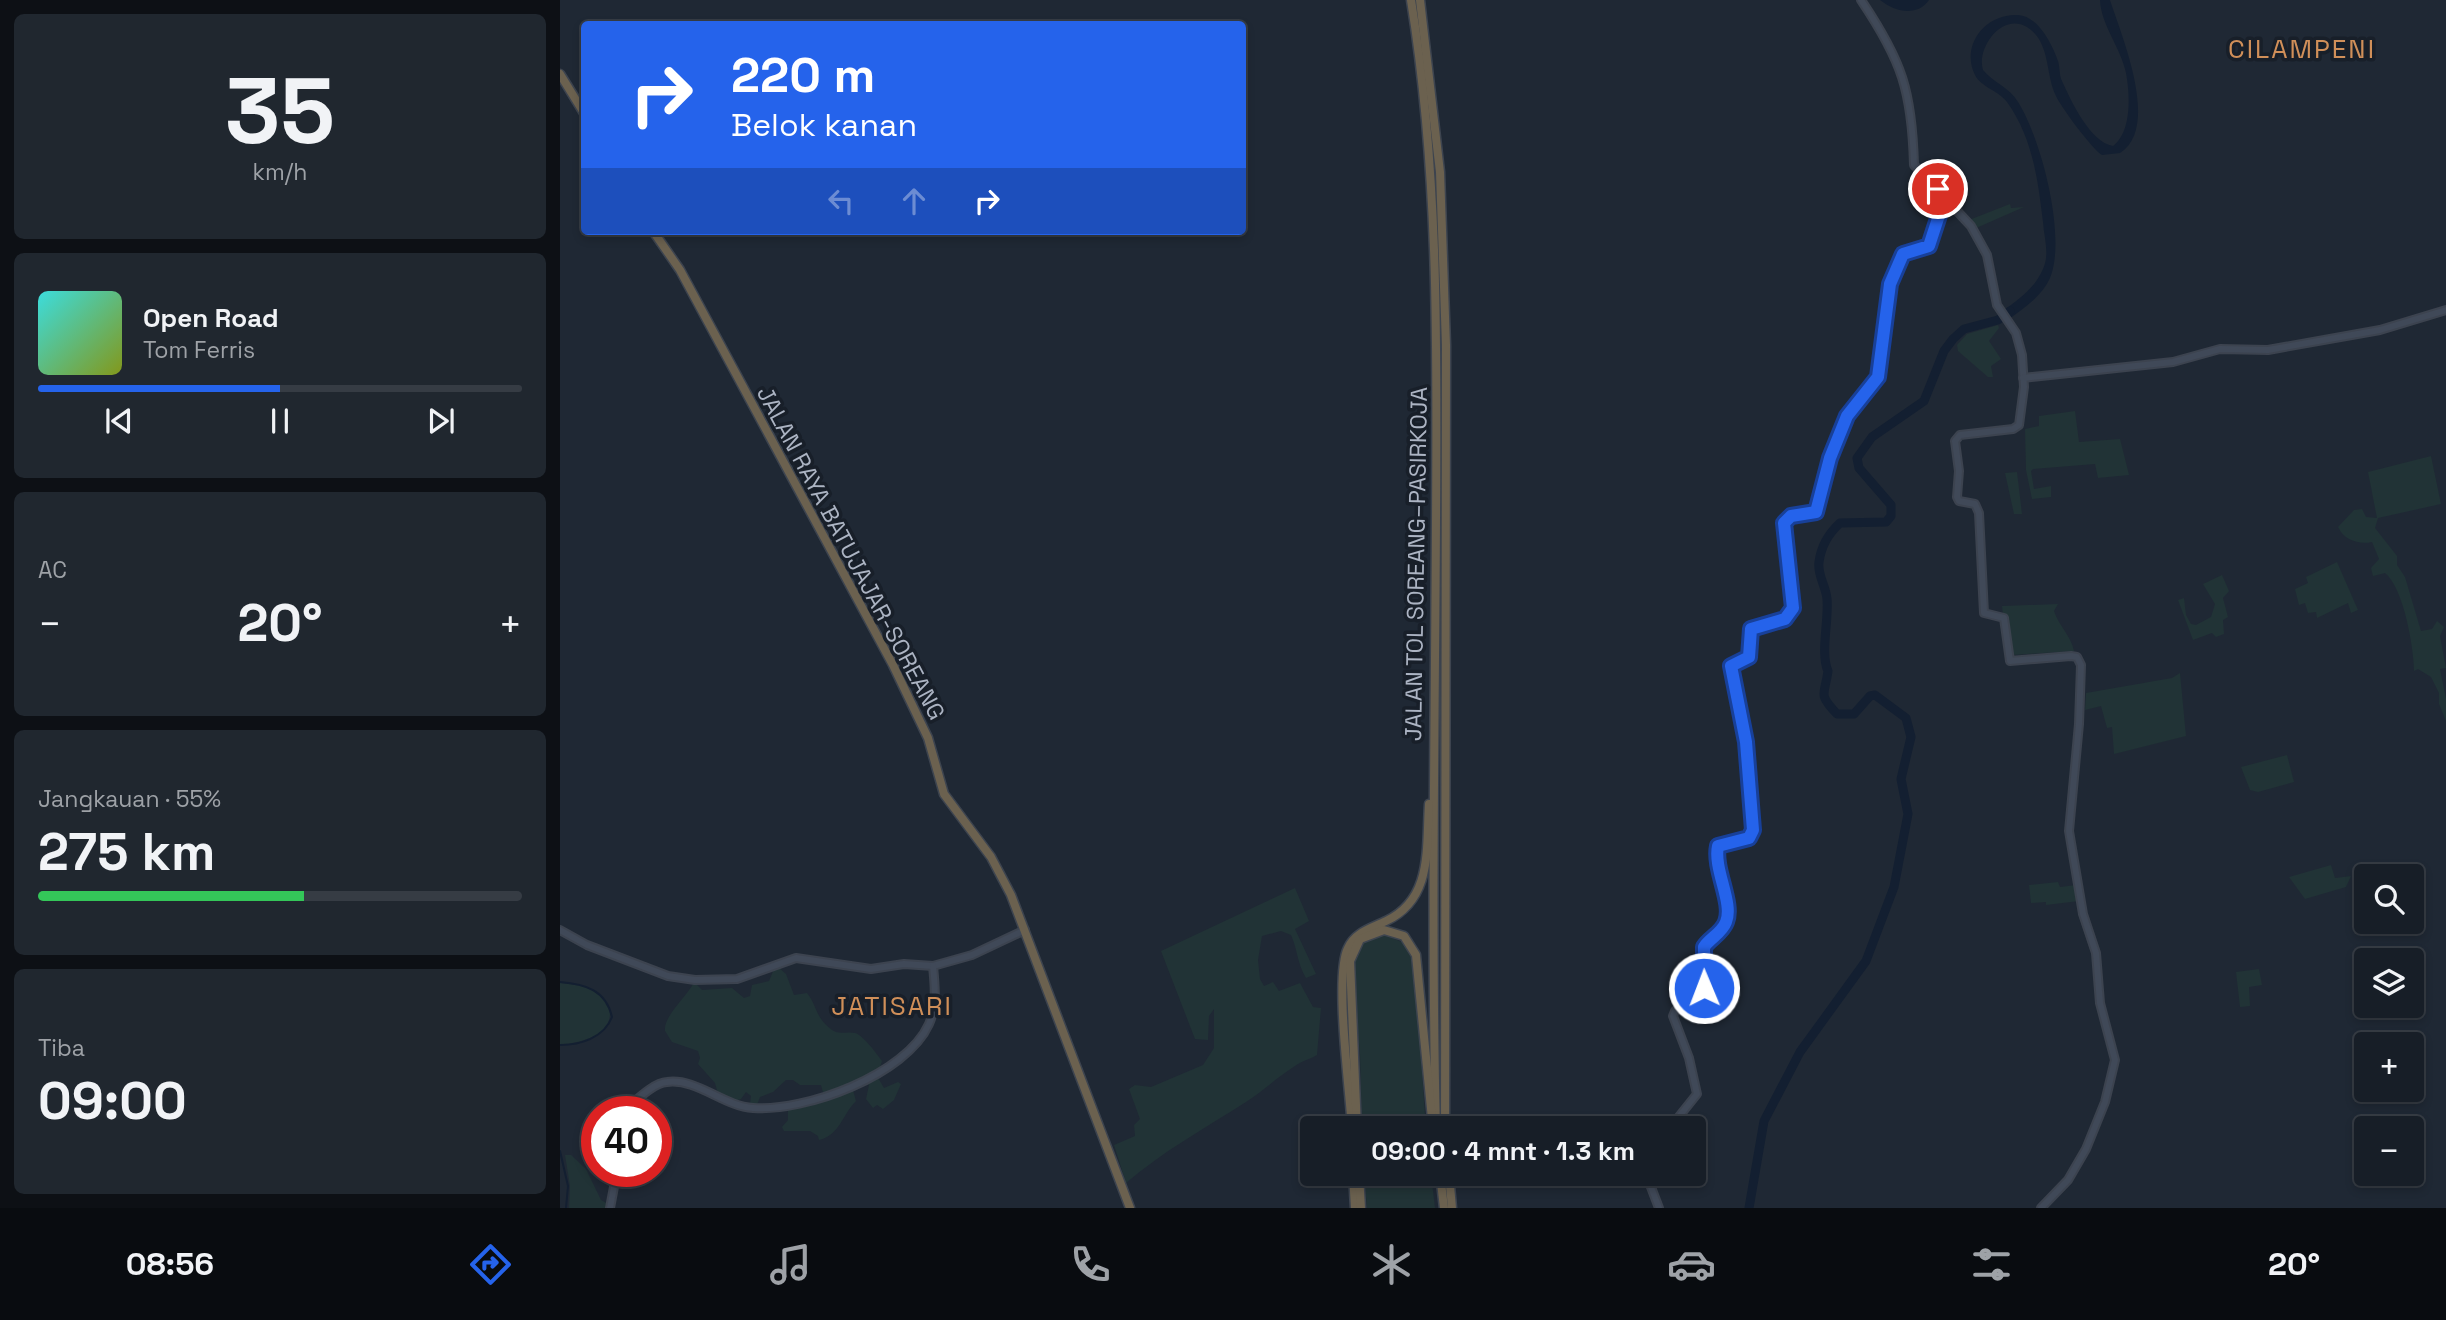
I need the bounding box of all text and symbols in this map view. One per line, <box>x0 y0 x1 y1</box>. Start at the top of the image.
district label: CILAMPENI <box>2228 32 2376 66</box>
text: 220 m <box>731 44 875 106</box>
icon: right <box>616 49 707 140</box>
text: 35 <box>225 53 335 170</box>
text: Belok kanan <box>731 105 917 145</box>
text: km/h <box>253 157 307 187</box>
pin <box>1908 159 1968 219</box>
icon: arrive <box>1919 170 1957 208</box>
icon: left <box>822 182 860 220</box>
icon: ahead <box>895 182 933 220</box>
icon: right <box>968 182 1006 220</box>
text: Open Road <box>143 301 279 335</box>
text: Tom Ferris <box>143 335 255 365</box>
street label: JALAN RAYA BATUJAJAR-SOREANG <box>750 381 952 725</box>
street label: JALAN TOL SOREANG–PASIRKOJA <box>1398 387 1434 741</box>
icon: previous <box>100 402 138 440</box>
icon: pause <box>261 402 299 440</box>
icon: next <box>422 402 460 440</box>
text: AC <box>38 555 67 585</box>
text: 20° <box>237 590 323 656</box>
text: − <box>38 600 62 648</box>
text: + <box>498 600 522 648</box>
text: Jangkauan · 55% <box>38 784 221 814</box>
text: 275 km <box>38 819 215 885</box>
map controls <box>2354 864 2424 1186</box>
button: search <box>2354 864 2424 934</box>
button: layers <box>2354 948 2424 1018</box>
position arrow <box>1667 951 1741 1025</box>
district label: JATISARI <box>831 989 953 1023</box>
button: + <box>2354 1032 2424 1102</box>
text: Tiba <box>38 1033 85 1063</box>
text: 09:00 <box>38 1068 187 1134</box>
speed limit sign: 40 <box>581 1096 672 1187</box>
button: − <box>2354 1116 2424 1186</box>
text: 09:00 · 4 mnt · 1.3 km <box>1371 1134 1635 1168</box>
icon: directions <box>466 1240 515 1289</box>
icon: music <box>766 1240 815 1289</box>
icon: phone <box>1066 1240 1115 1289</box>
icon: climate <box>1367 1240 1416 1289</box>
icon: car <box>1667 1240 1716 1289</box>
icon: filters <box>1967 1240 2016 1289</box>
text: 08:56 <box>126 1244 214 1284</box>
text: 20° <box>2268 1244 2320 1284</box>

